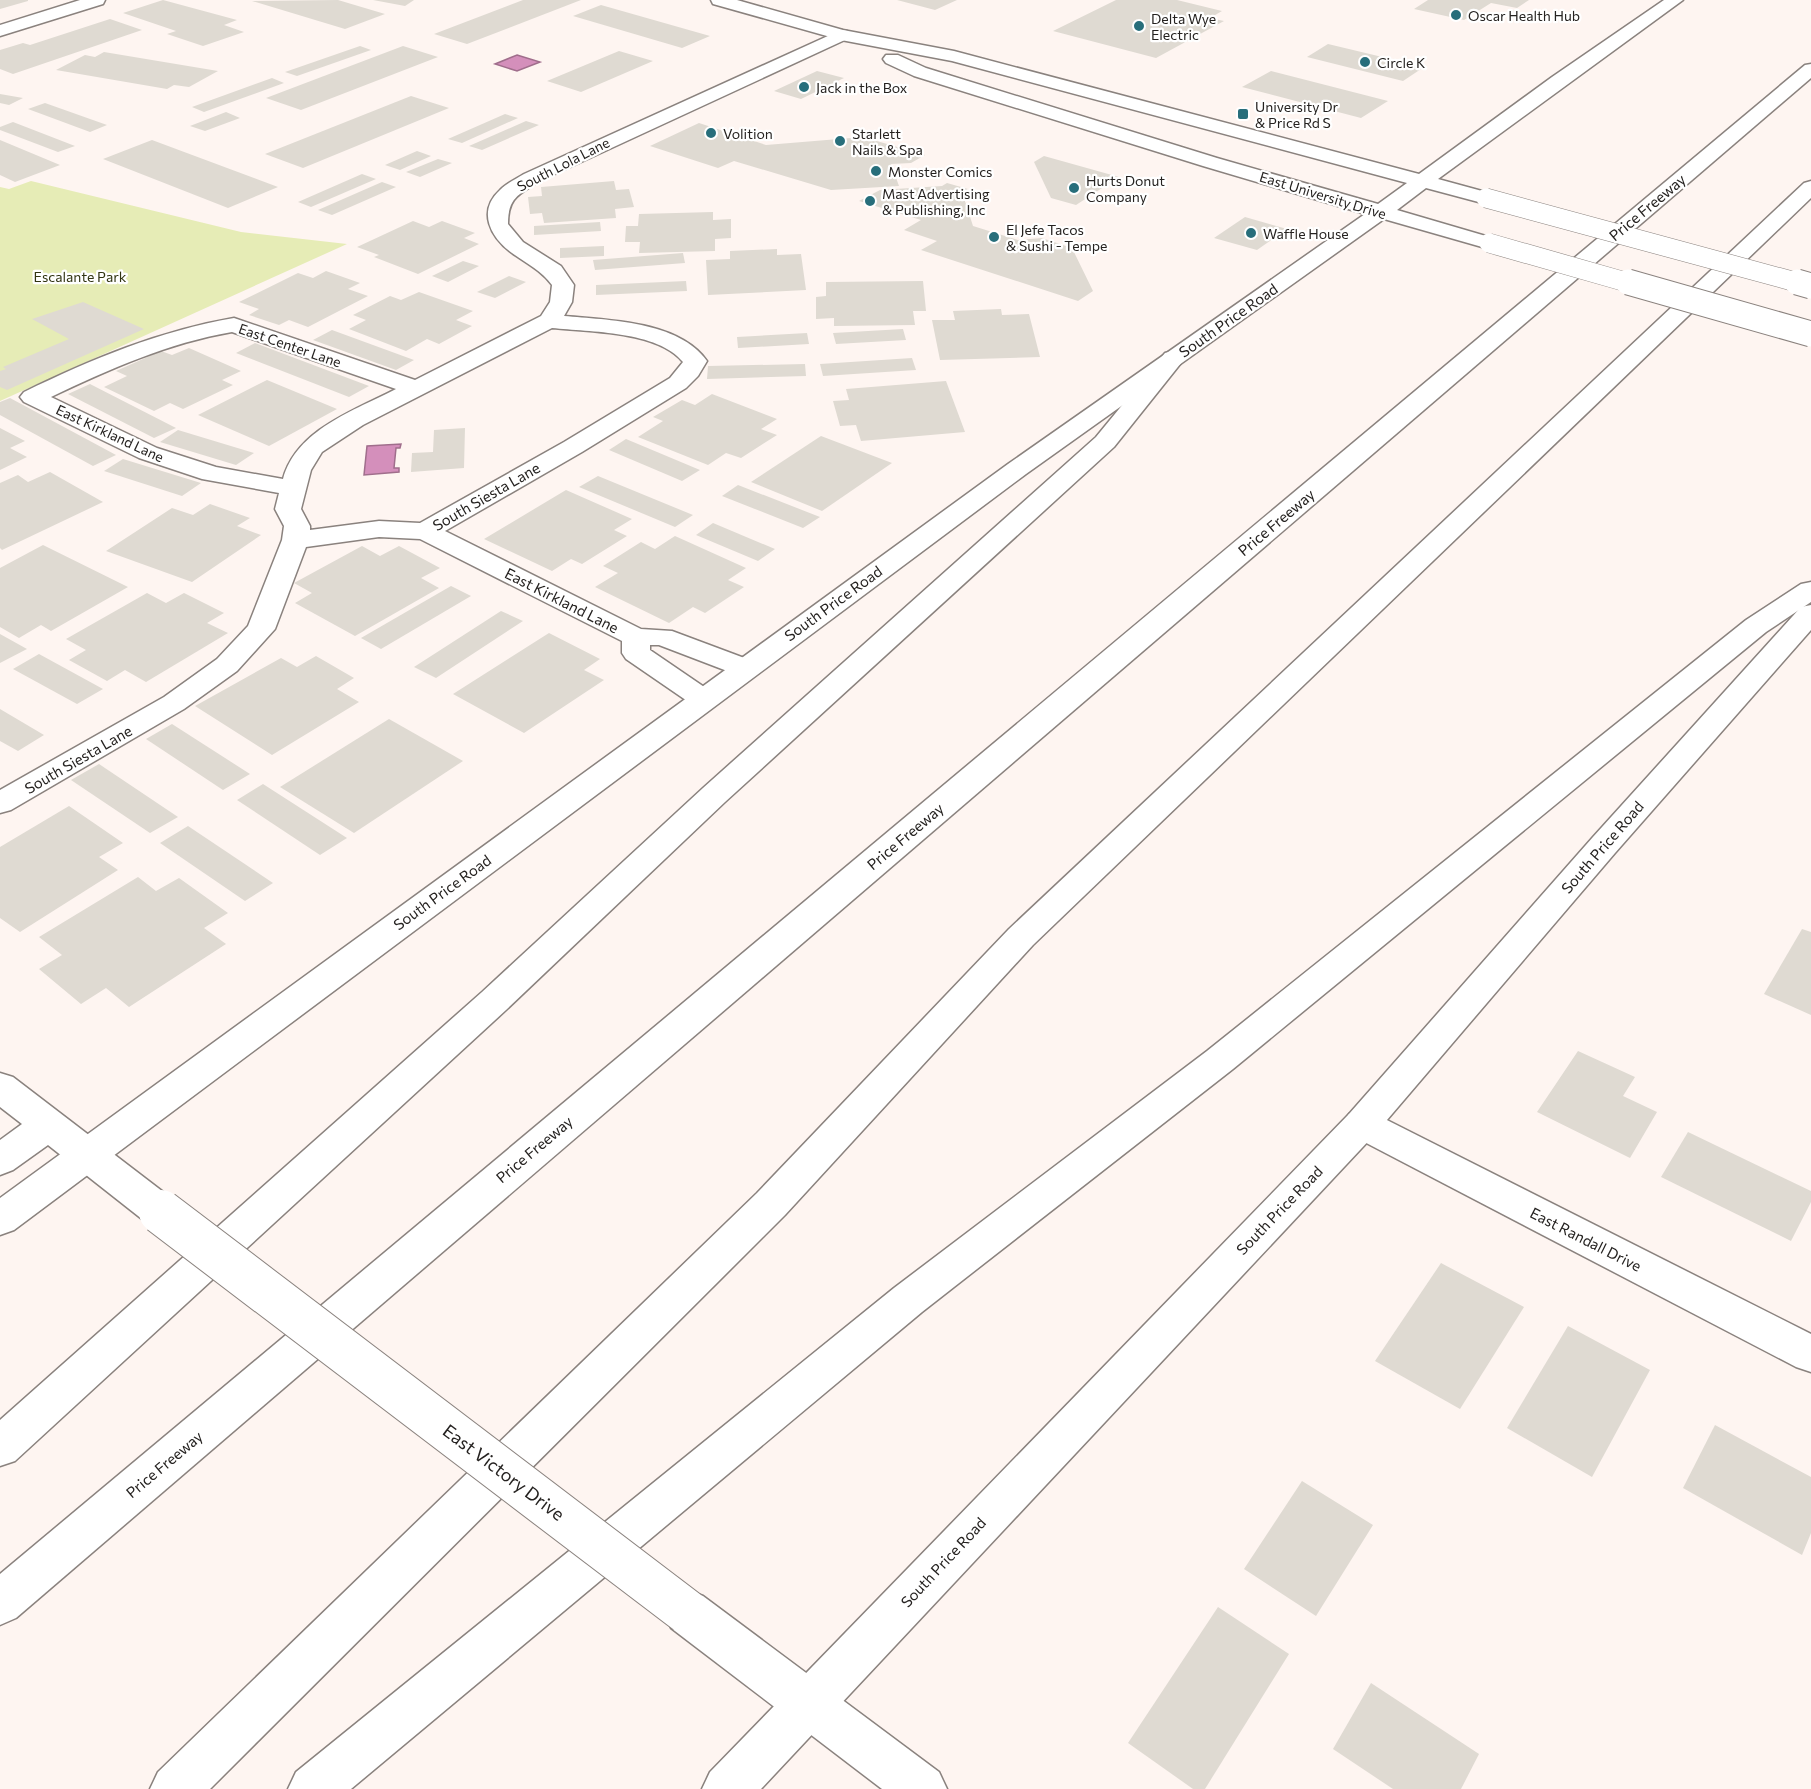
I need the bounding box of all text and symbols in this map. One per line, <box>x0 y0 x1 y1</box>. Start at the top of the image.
place label: Oscar Health Hub <box>1468 7 1580 24</box>
marker: Oscar Health Hub <box>1449 8 1463 22</box>
place label: Delta Wye Electric <box>1151 10 1216 43</box>
marker: Delta Wye Electric <box>1132 19 1146 33</box>
place label: Circle K <box>1377 54 1425 71</box>
marker: Circle K <box>1358 55 1372 69</box>
place label: Jack in the Box <box>816 79 908 96</box>
marker: Jack in the Box <box>797 80 811 94</box>
place label: University Dr & Price Rd S <box>1255 98 1338 131</box>
marker: University Dr & Price Rd S <box>1236 107 1250 121</box>
place label: Volition <box>723 125 773 142</box>
place label: Starlett Nails & Spa <box>852 125 923 158</box>
marker: Volition <box>704 126 718 140</box>
street label: South Lola Lane <box>514 133 612 195</box>
marker: Starlett Nails & Spa <box>833 134 847 148</box>
place label: Monster Comics <box>888 163 992 180</box>
marker: Monster Comics <box>869 164 883 178</box>
street label: East University Drive <box>1258 168 1388 222</box>
street label: Price Freeway <box>1605 170 1689 244</box>
place label: Hurts Donut Company <box>1086 172 1165 205</box>
marker: Hurts Donut Company <box>1067 181 1081 195</box>
place label: Mast Advertising & Publishing, Inc <box>882 185 990 218</box>
marker: Mast Advertising & Publishing, Inc <box>863 194 877 208</box>
place label: El Jefe Tacos & Sushi - Tempe <box>1006 221 1107 254</box>
place label: Waffle House <box>1263 225 1349 242</box>
marker: Waffle House <box>1244 226 1258 240</box>
marker: El Jefe Tacos & Sushi - Tempe <box>987 230 1001 244</box>
park label: Escalante Park <box>34 268 127 285</box>
street label: South Price Road <box>1175 279 1281 361</box>
street label: East Center Lane <box>236 319 344 371</box>
street label: East Kirkland Lane <box>53 401 167 465</box>
street label: South Siesta Lane <box>429 458 543 534</box>
street label: Price Freeway <box>1234 485 1318 559</box>
street label: South Price Road <box>781 562 885 644</box>
street label: East Kirkland Lane <box>502 564 622 637</box>
street label: South Siesta Lane <box>21 721 135 797</box>
street label: South Price Road <box>1557 797 1647 897</box>
street label: Price Freeway <box>863 799 947 873</box>
street label: South Price Road <box>390 851 494 933</box>
street label: Price Freeway <box>492 1112 576 1186</box>
street label: South Price Road <box>1232 1162 1326 1258</box>
street label: East Randall Drive <box>1527 1203 1645 1275</box>
street label: East Victory Drive <box>439 1419 569 1525</box>
street label: Price Freeway <box>122 1427 206 1501</box>
street label: South Price Road <box>897 1513 989 1611</box>

